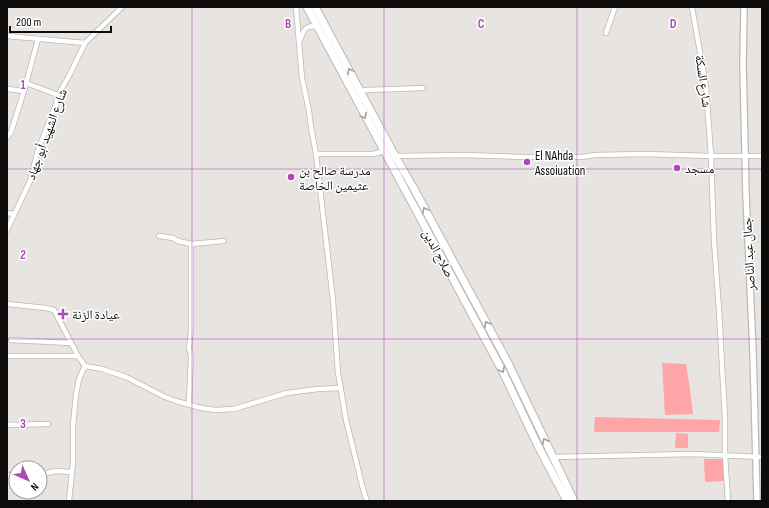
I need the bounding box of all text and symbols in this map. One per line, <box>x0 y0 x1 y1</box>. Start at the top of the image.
scale bar <box>10 8 111 34</box>
text: 200 m <box>16 15 42 30</box>
text: B <box>285 16 291 32</box>
text: C <box>478 16 485 32</box>
text: D <box>670 16 677 32</box>
street label: شارع السكة <box>690 54 715 109</box>
one-way arrow <box>347 68 354 75</box>
text: 1 <box>20 77 26 93</box>
street label: شارع الشهيد أبو جهاد <box>23 87 72 182</box>
one-way arrow <box>360 111 367 119</box>
place label: El NAhda Assoiuation <box>534 148 585 179</box>
marker: El NAhda Assoiuation <box>522 157 532 167</box>
place label: مسجد <box>685 161 714 177</box>
place label: مدرسة صالح بن عثيمين الخاصة <box>299 163 371 194</box>
marker: مسجد <box>672 163 682 173</box>
marker: مدرسة صالح بن عثيمين الخاصة <box>286 172 296 182</box>
one-way arrow <box>423 206 430 214</box>
street label: جمال عبد الناصر <box>739 217 759 292</box>
street label: صلاح الدين <box>418 227 458 281</box>
text: 2 <box>20 247 26 263</box>
place label: عيادة الزنة <box>72 307 120 323</box>
marker: عيادة الزنة <box>57 308 69 320</box>
one-way arrow <box>484 321 492 328</box>
one-way arrow <box>497 366 504 373</box>
text: 3 <box>20 416 26 432</box>
one-way arrow <box>542 437 550 445</box>
north arrow <box>8 460 48 500</box>
text: N <box>28 480 41 493</box>

